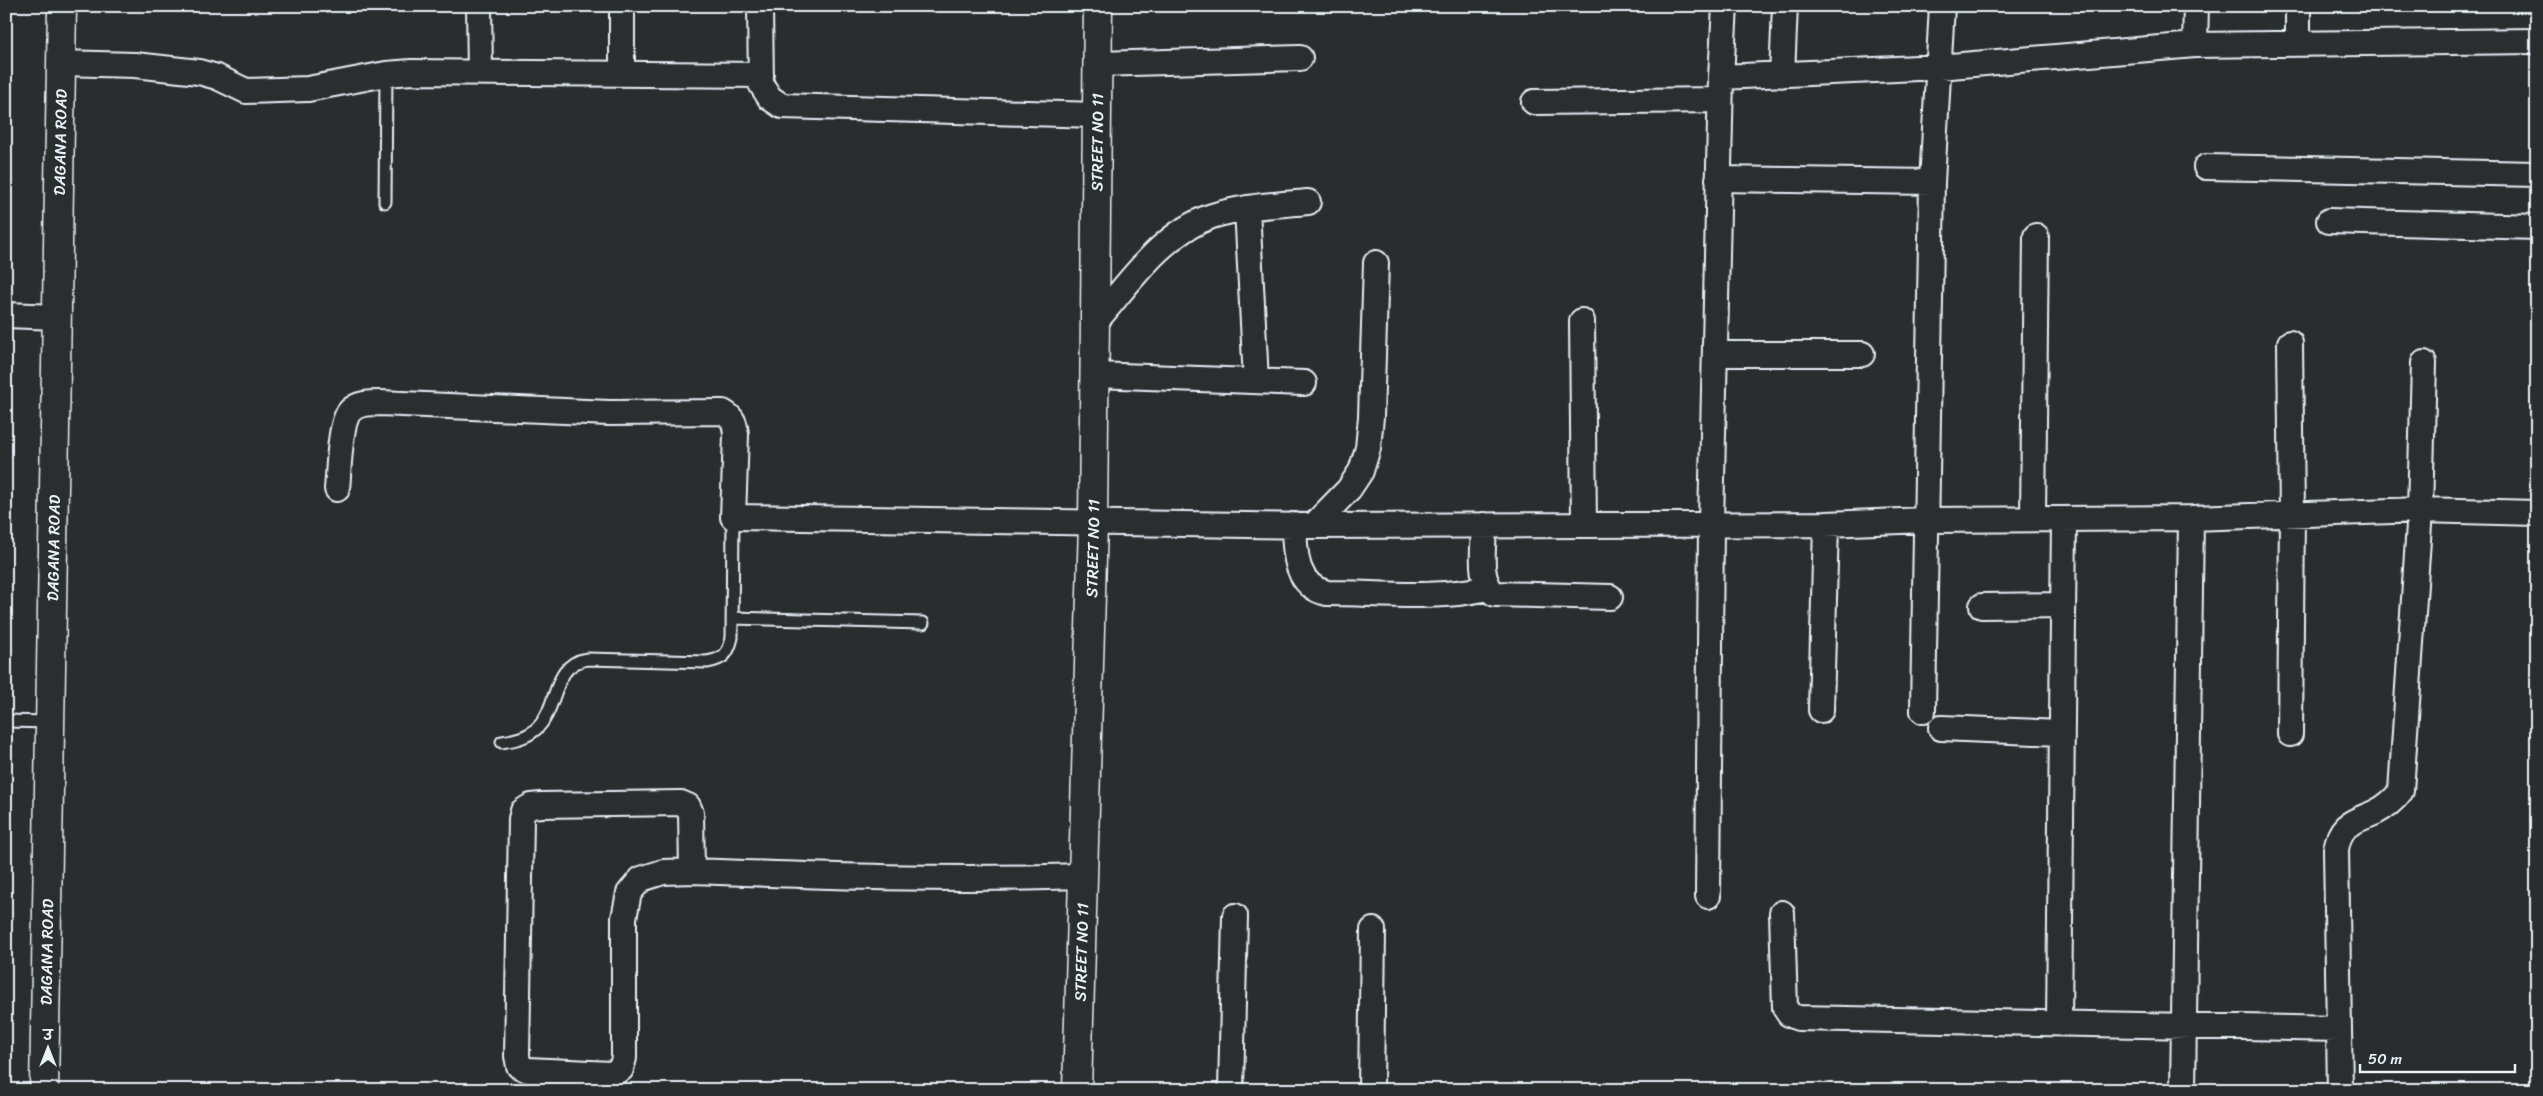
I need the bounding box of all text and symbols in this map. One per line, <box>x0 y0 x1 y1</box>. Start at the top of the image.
street label: DAGANA ROAD <box>45 88 76 196</box>
street label: STREET NO 11 <box>1082 93 1112 192</box>
street label: DAGANA ROAD <box>38 494 69 601</box>
street label: STREET NO 11 <box>1077 499 1108 598</box>
street label: DAGANA ROAD <box>31 898 62 1005</box>
street label: STREET NO 11 <box>1066 902 1097 1002</box>
text: उ <box>41 1023 54 1048</box>
north arrow <box>22 1024 72 1074</box>
scale bar <box>2360 1041 2516 1073</box>
text: 50 m <box>2368 1046 2403 1072</box>

